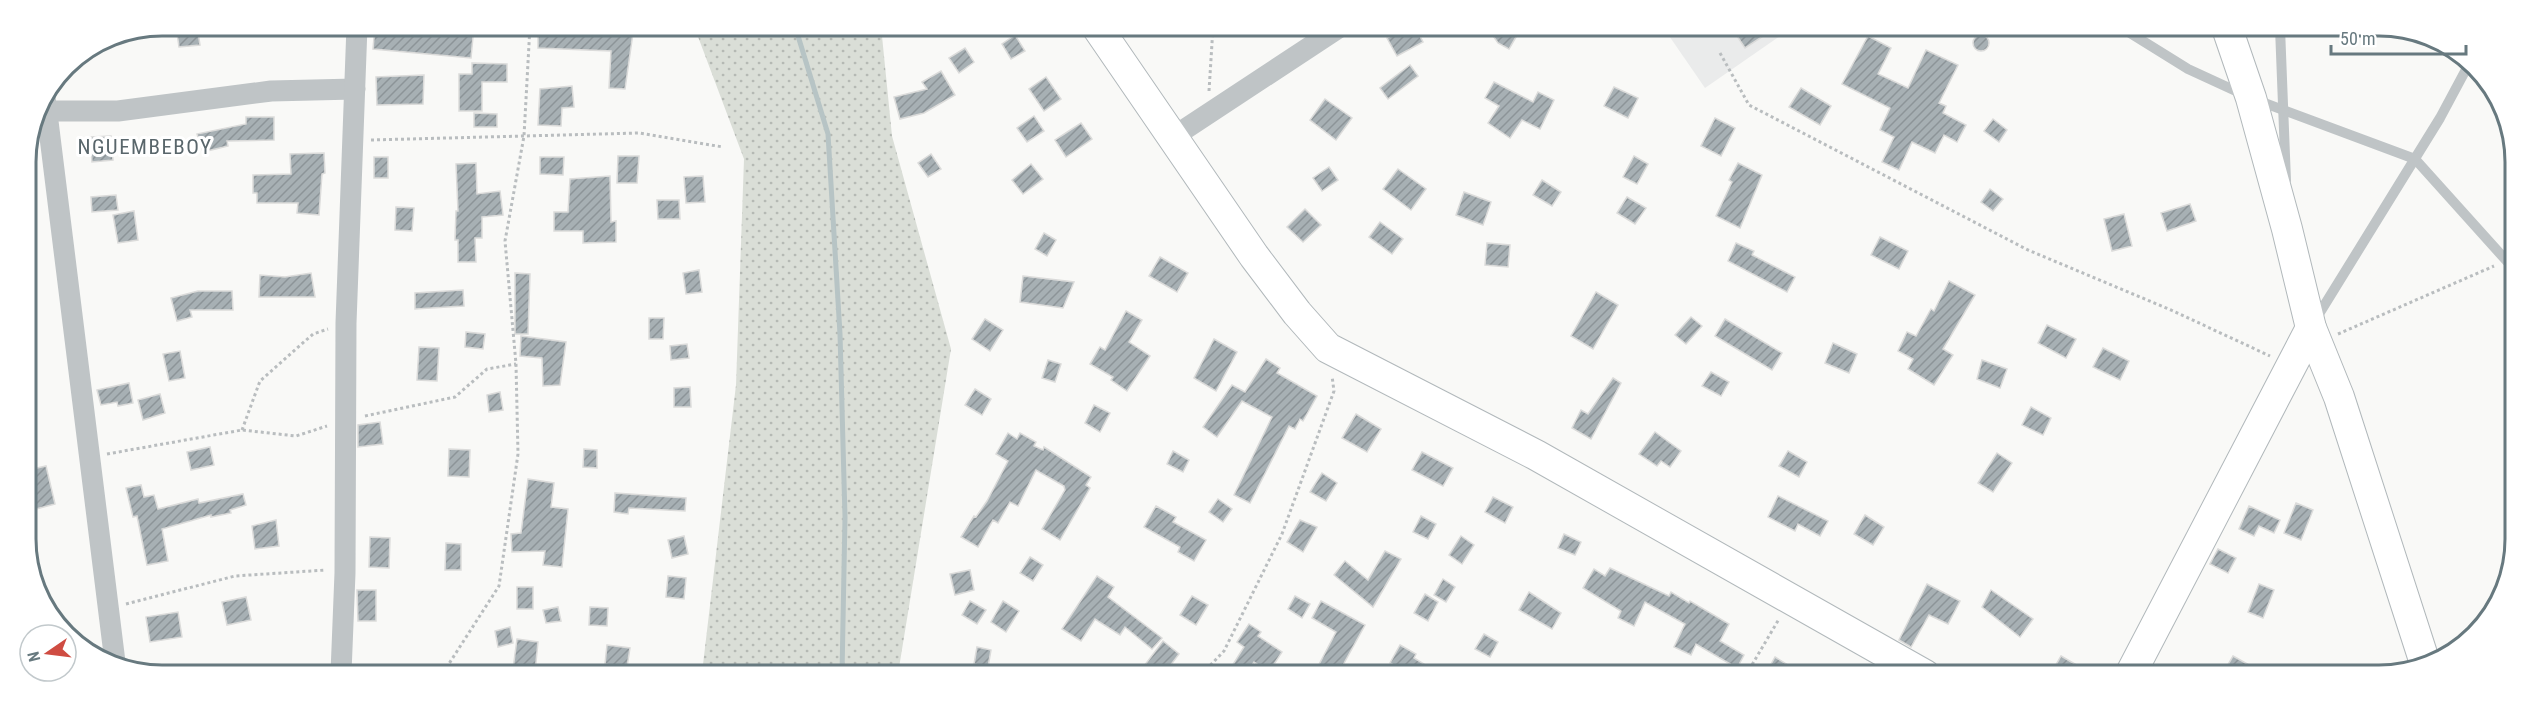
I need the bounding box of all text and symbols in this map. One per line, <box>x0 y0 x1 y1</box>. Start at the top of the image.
scale bar <box>2331 18 2466 56</box>
text: 50 m <box>2340 28 2375 49</box>
district label: NGUEMBEBOY <box>77 135 213 159</box>
north arrow <box>18 623 78 683</box>
text: N <box>24 649 44 664</box>

